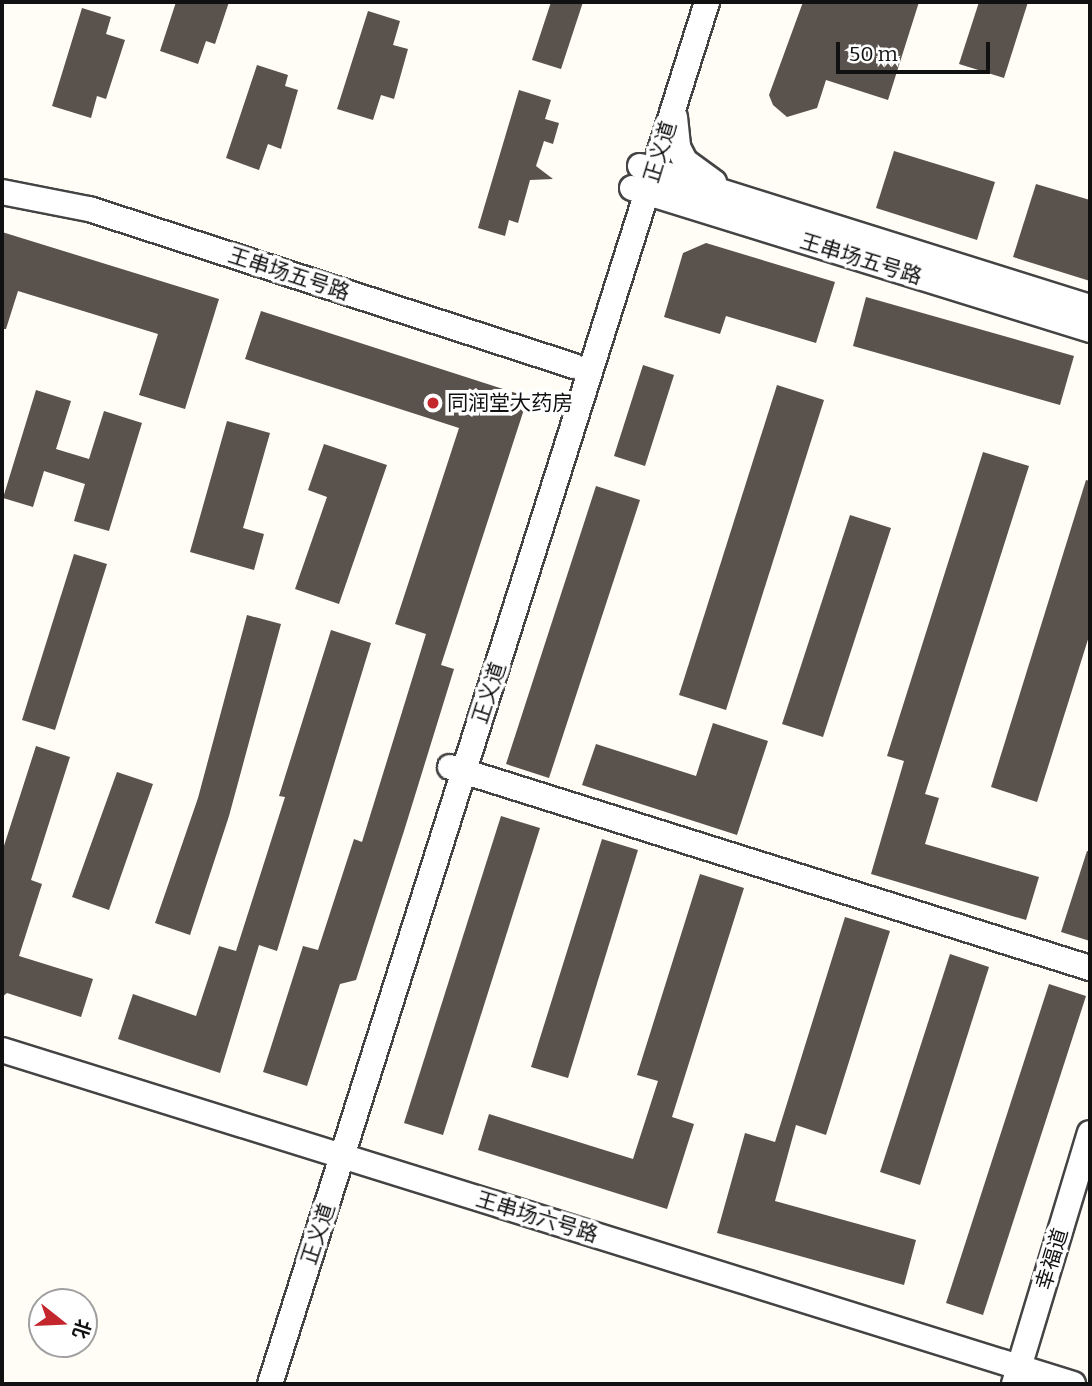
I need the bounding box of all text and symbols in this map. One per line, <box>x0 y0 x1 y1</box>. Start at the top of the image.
scale bar <box>840 28 994 72</box>
text: 50 m <box>849 41 898 67</box>
street label: 正义道 <box>639 118 681 186</box>
street label: 王串场五号路 <box>797 229 925 289</box>
street label: 王串场五号路 <box>225 243 353 305</box>
place label: 同润堂大药房 <box>447 390 573 416</box>
marker: 同润堂大药房 <box>425 395 441 411</box>
street label: 正义道 <box>467 659 511 727</box>
street label: 王串场六号路 <box>473 1187 601 1247</box>
street label: 正义道 <box>296 1200 340 1268</box>
street label: 幸福道 <box>1031 1225 1073 1293</box>
north arrow <box>28 1288 98 1358</box>
text: 北 <box>68 1316 95 1342</box>

